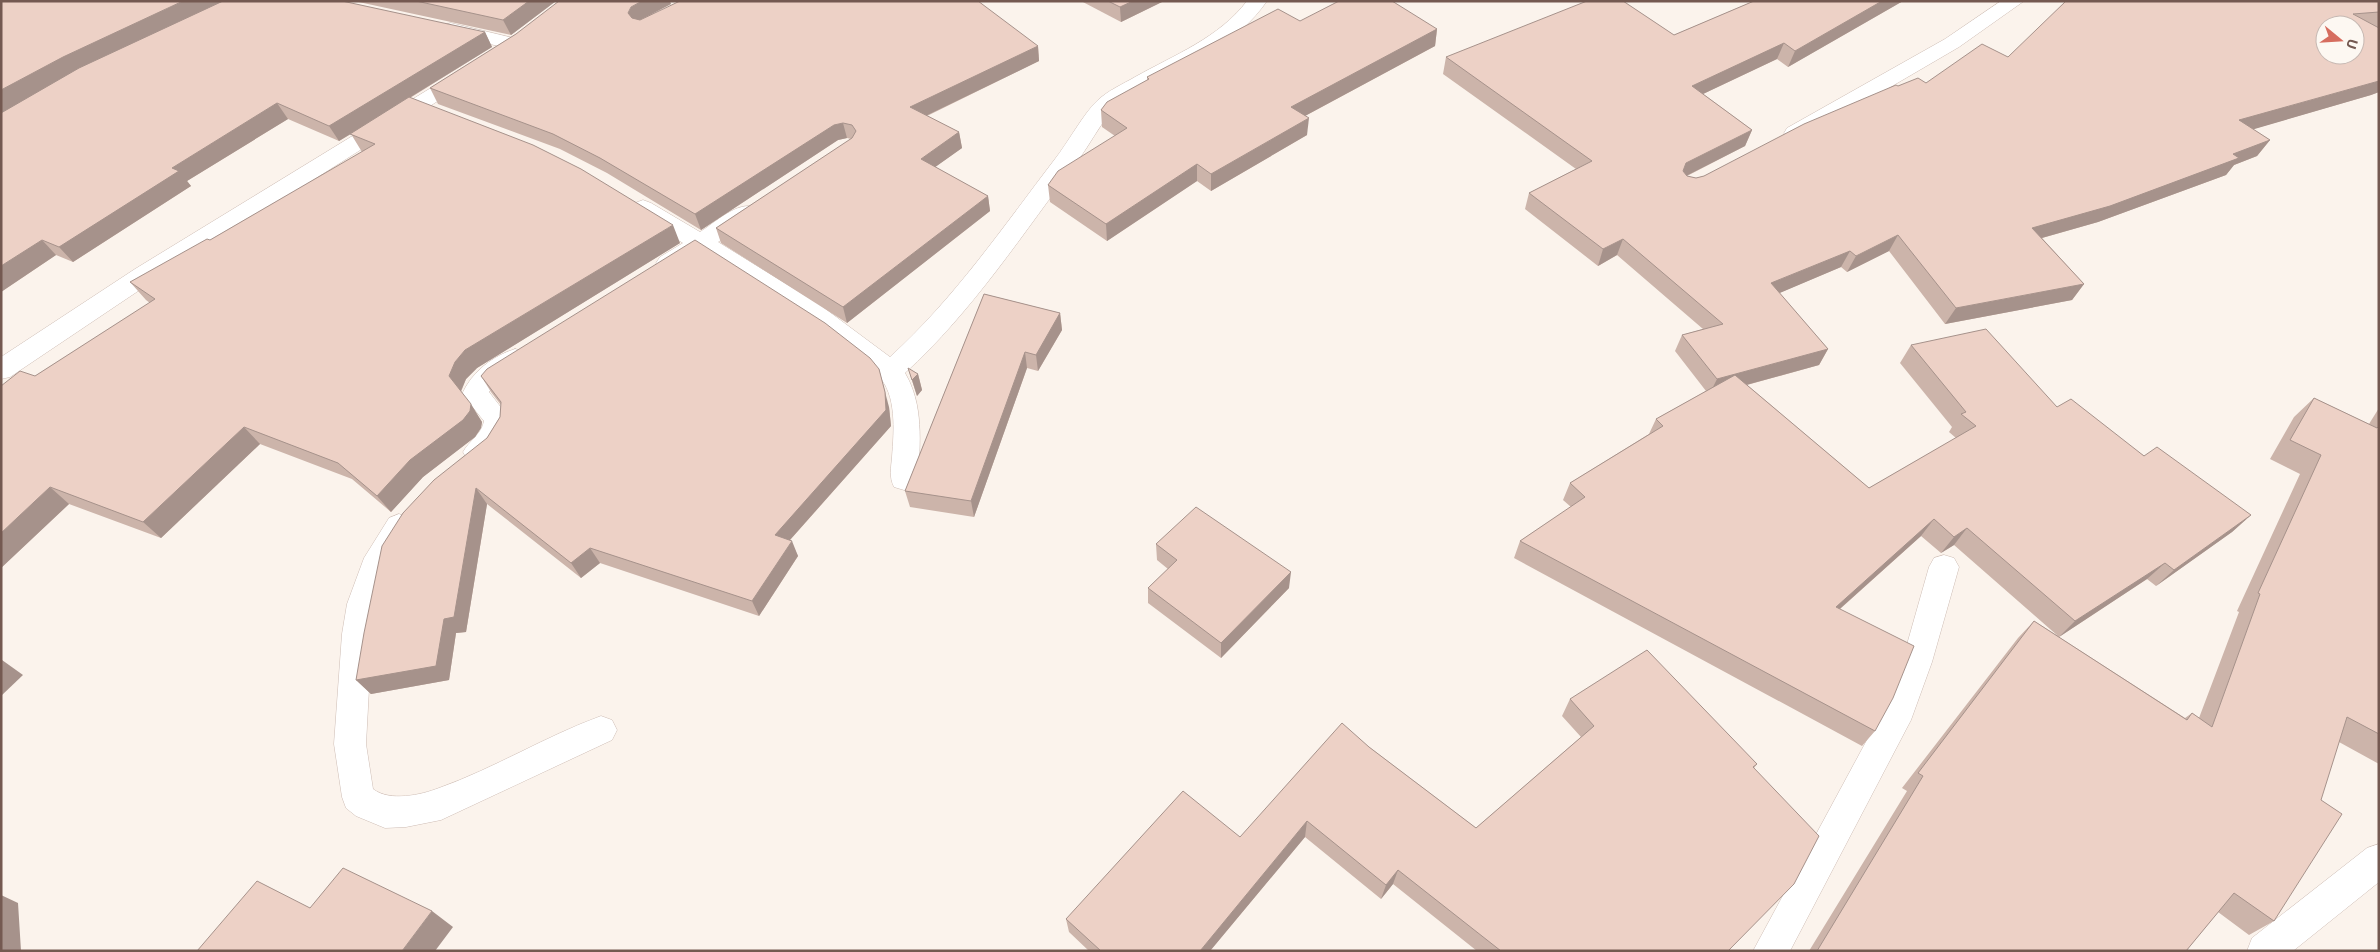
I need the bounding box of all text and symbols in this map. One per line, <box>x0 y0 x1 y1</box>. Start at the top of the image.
north arrow <box>2315 15 2365 65</box>
text: U <box>2343 37 2362 51</box>

